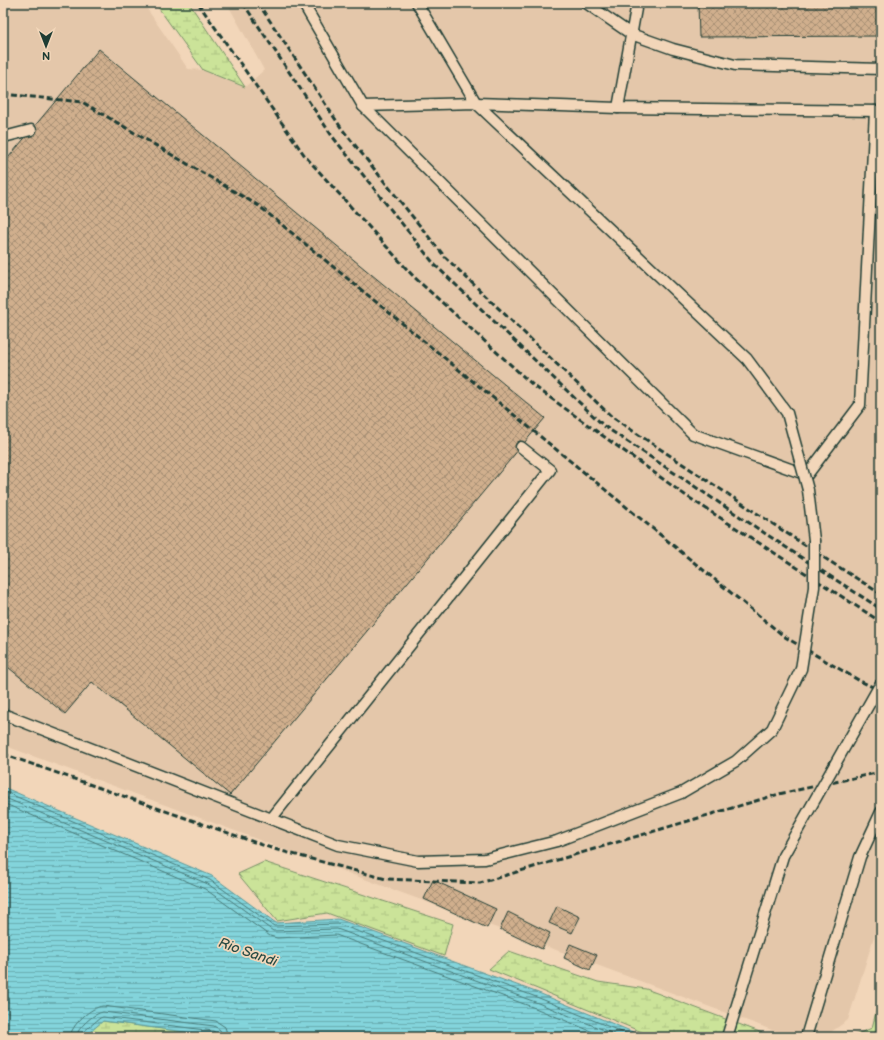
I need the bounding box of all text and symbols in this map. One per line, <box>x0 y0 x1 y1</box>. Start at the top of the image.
north arrow <box>26 26 66 66</box>
text: N <box>42 49 50 62</box>
water label: Rio Sandi <box>217 934 280 970</box>

